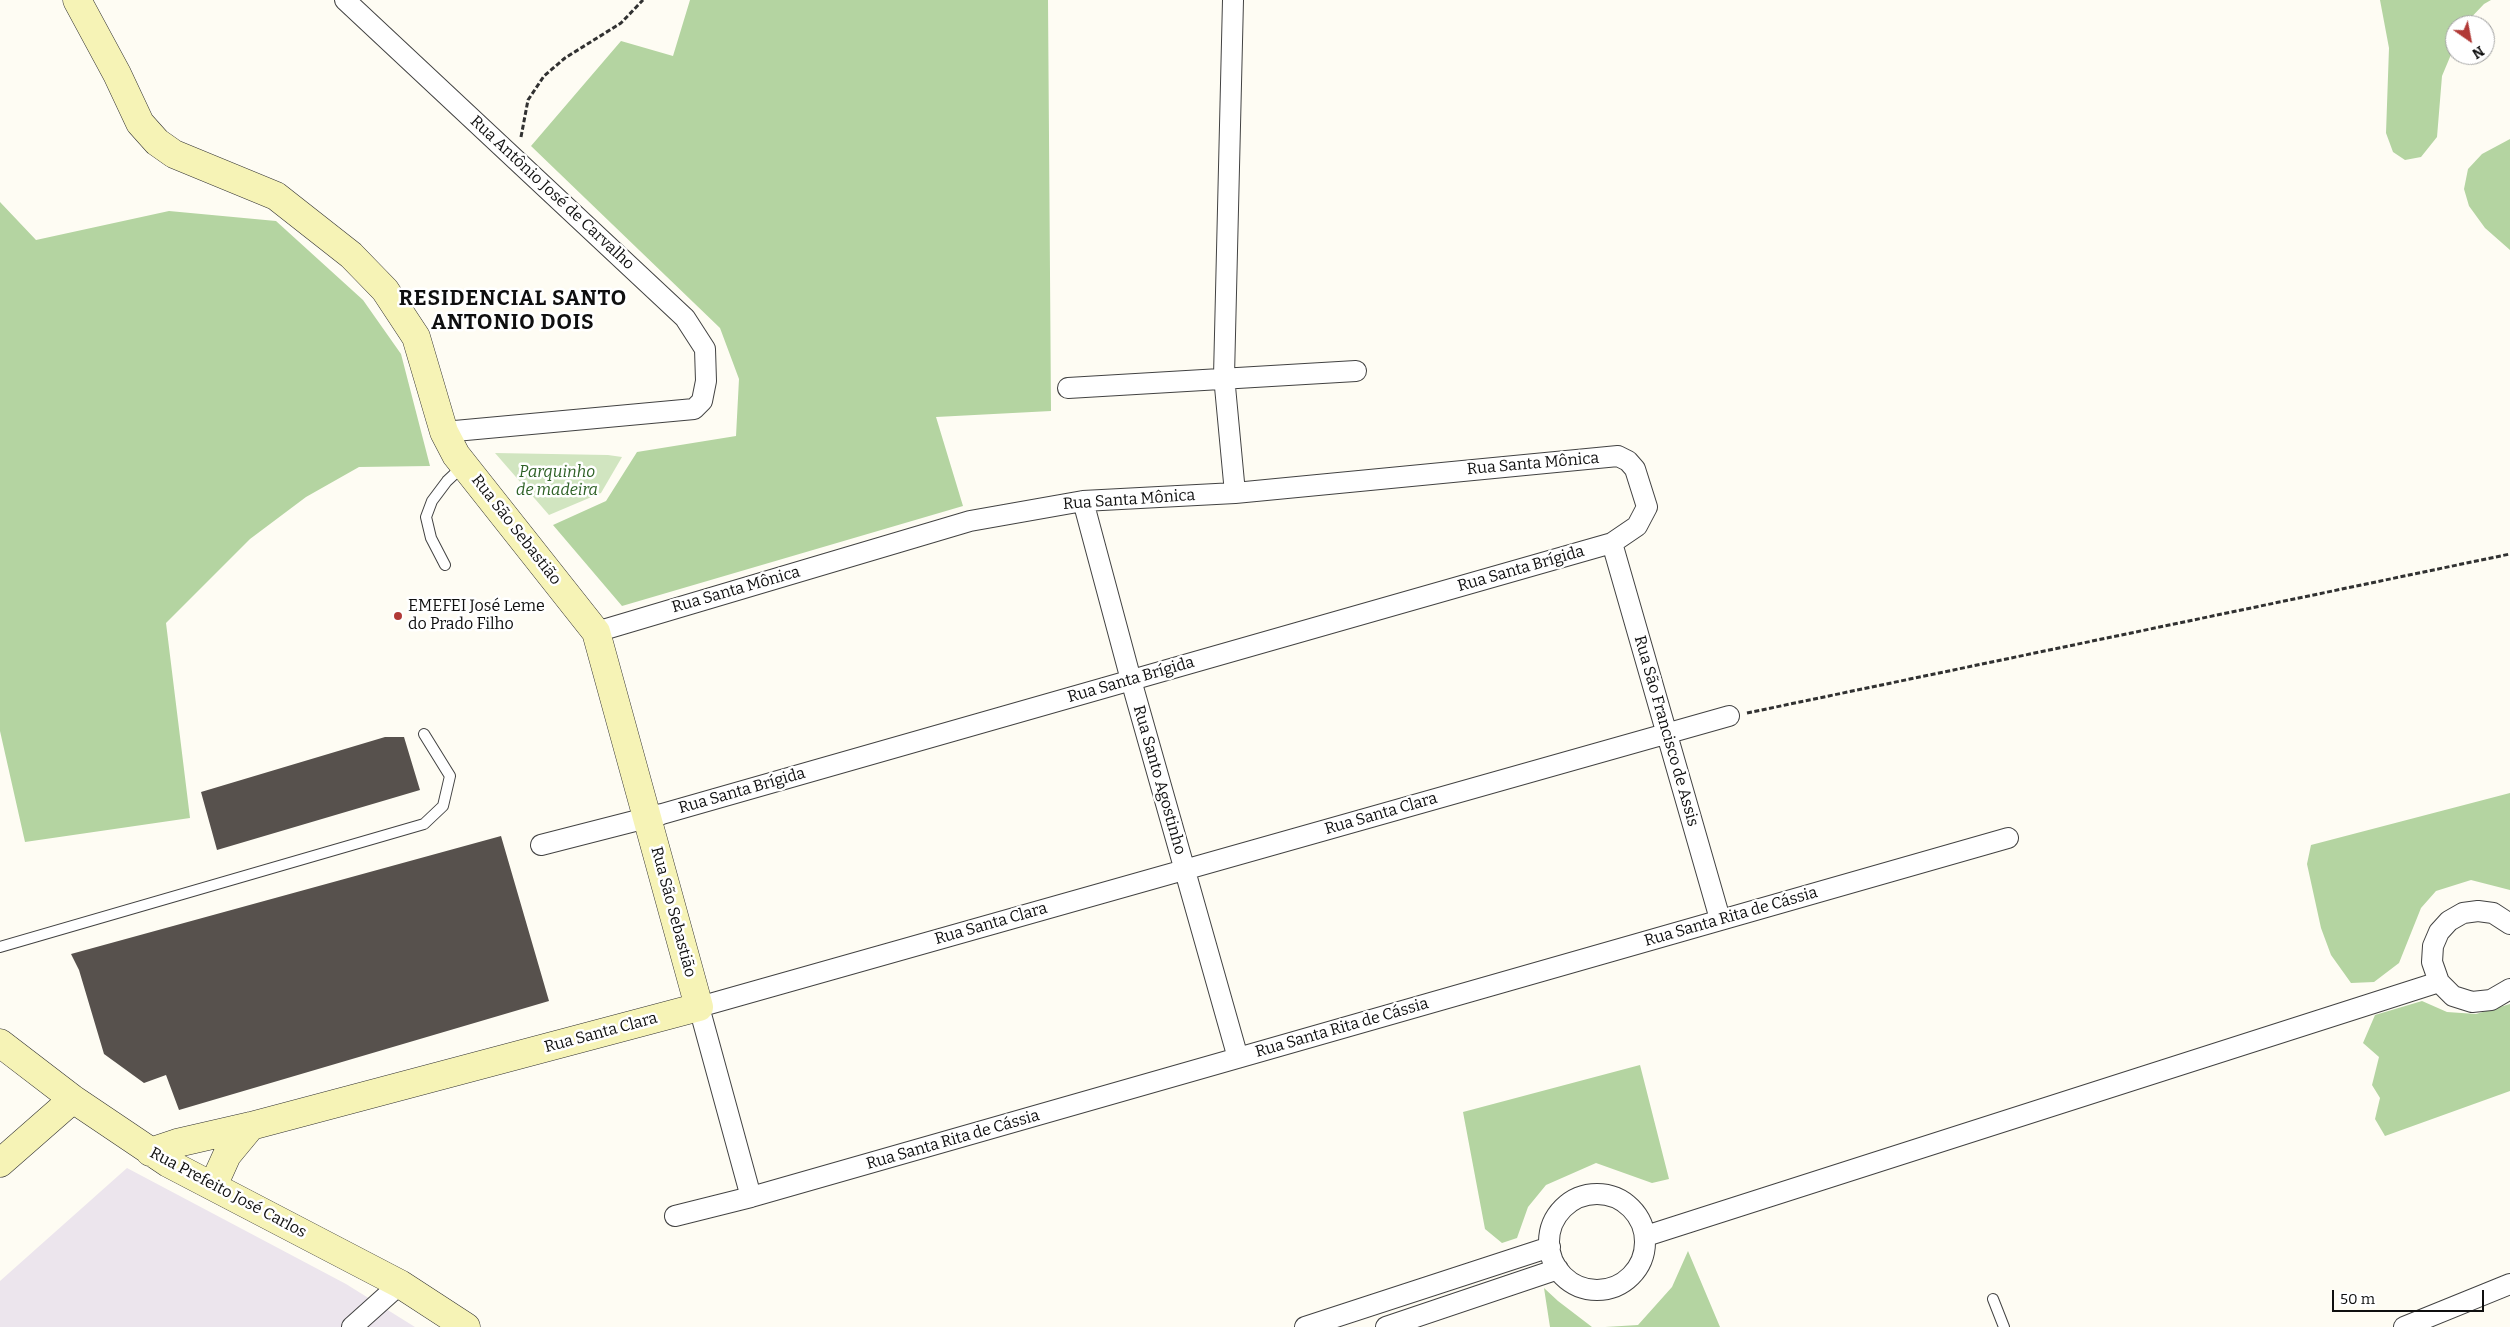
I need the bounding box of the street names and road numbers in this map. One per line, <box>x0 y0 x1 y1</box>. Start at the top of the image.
street label: Rua Antônio José de Carvalho <box>466 112 638 274</box>
street label: Rua Santa Mônica <box>1466 449 1600 479</box>
street label: Rua São Sebastião <box>467 471 565 589</box>
street label: Rua Santa Mônica <box>1062 486 1196 514</box>
street label: Rua Santa Brígida <box>1455 542 1587 596</box>
street label: Rua Santa Mônica <box>670 563 802 617</box>
street label: Rua São Francisco de Assis <box>1630 633 1702 829</box>
street label: Rua Santa Brígida <box>1065 653 1197 707</box>
street label: Rua Santo Agostinho <box>1128 703 1190 857</box>
street label: Rua Santa Brígida <box>676 764 808 818</box>
street label: Rua Santa Clara <box>1323 789 1439 839</box>
street label: Rua São Sebastião <box>646 844 700 980</box>
street label: Rua Santa Rita de Cássia <box>1642 883 1820 951</box>
street label: Rua Santa Clara <box>933 899 1049 949</box>
street label: Rua Santa Rita de Cássia <box>1253 994 1431 1062</box>
street label: Rua Santa Clara <box>542 1009 660 1057</box>
street label: Rua Santa Rita de Cássia <box>864 1106 1042 1174</box>
street label: Rua Prefeito José Carlos <box>146 1144 310 1242</box>

